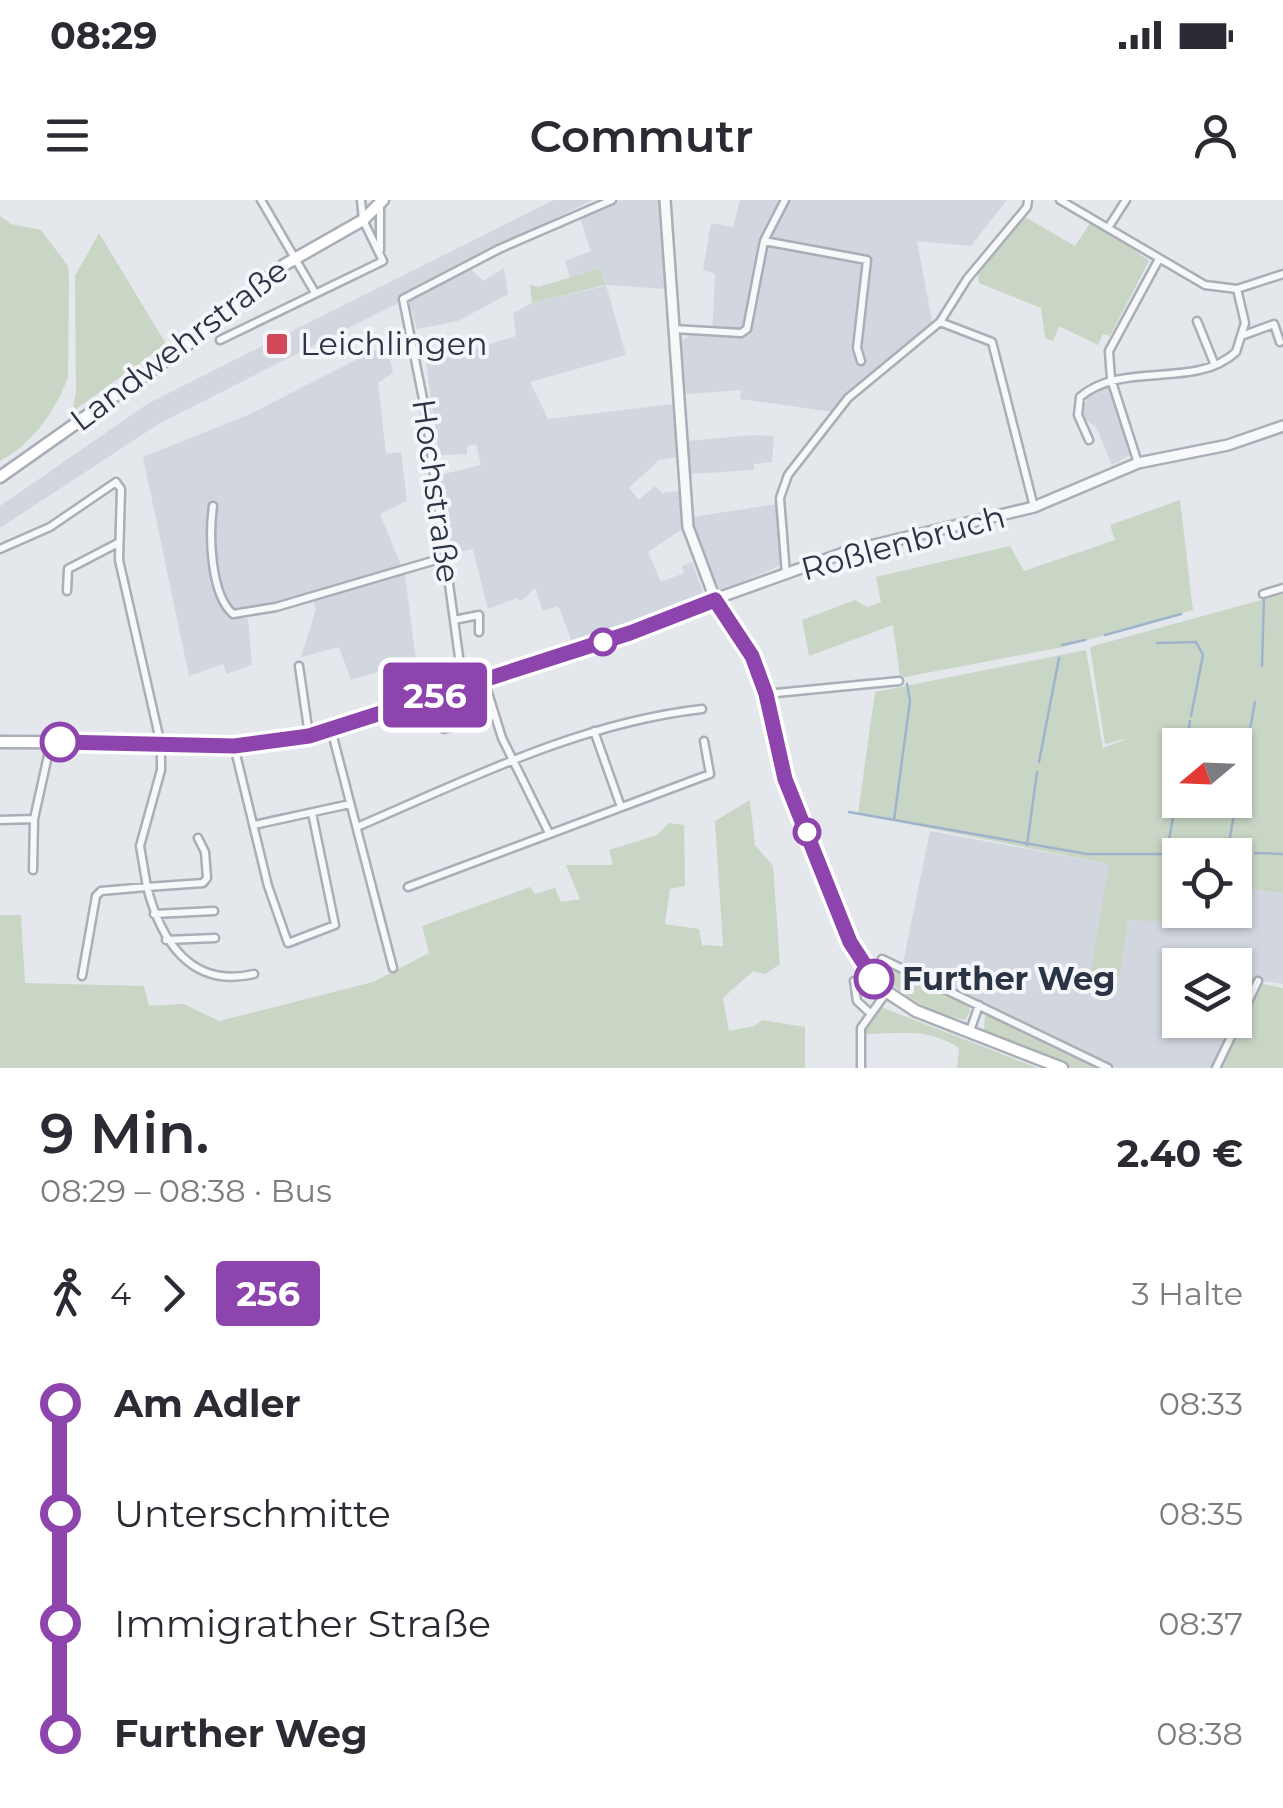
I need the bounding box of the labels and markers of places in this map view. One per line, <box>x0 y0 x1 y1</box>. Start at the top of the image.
place label: Leichlingen <box>300 324 488 363</box>
marker: Leichlingen <box>264 331 290 357</box>
unlabelled marker <box>590 629 616 655</box>
unlabelled marker <box>41 723 79 761</box>
unlabelled marker <box>794 819 820 845</box>
place label: Further Weg <box>902 959 1116 998</box>
marker: Further Weg <box>855 960 893 998</box>

